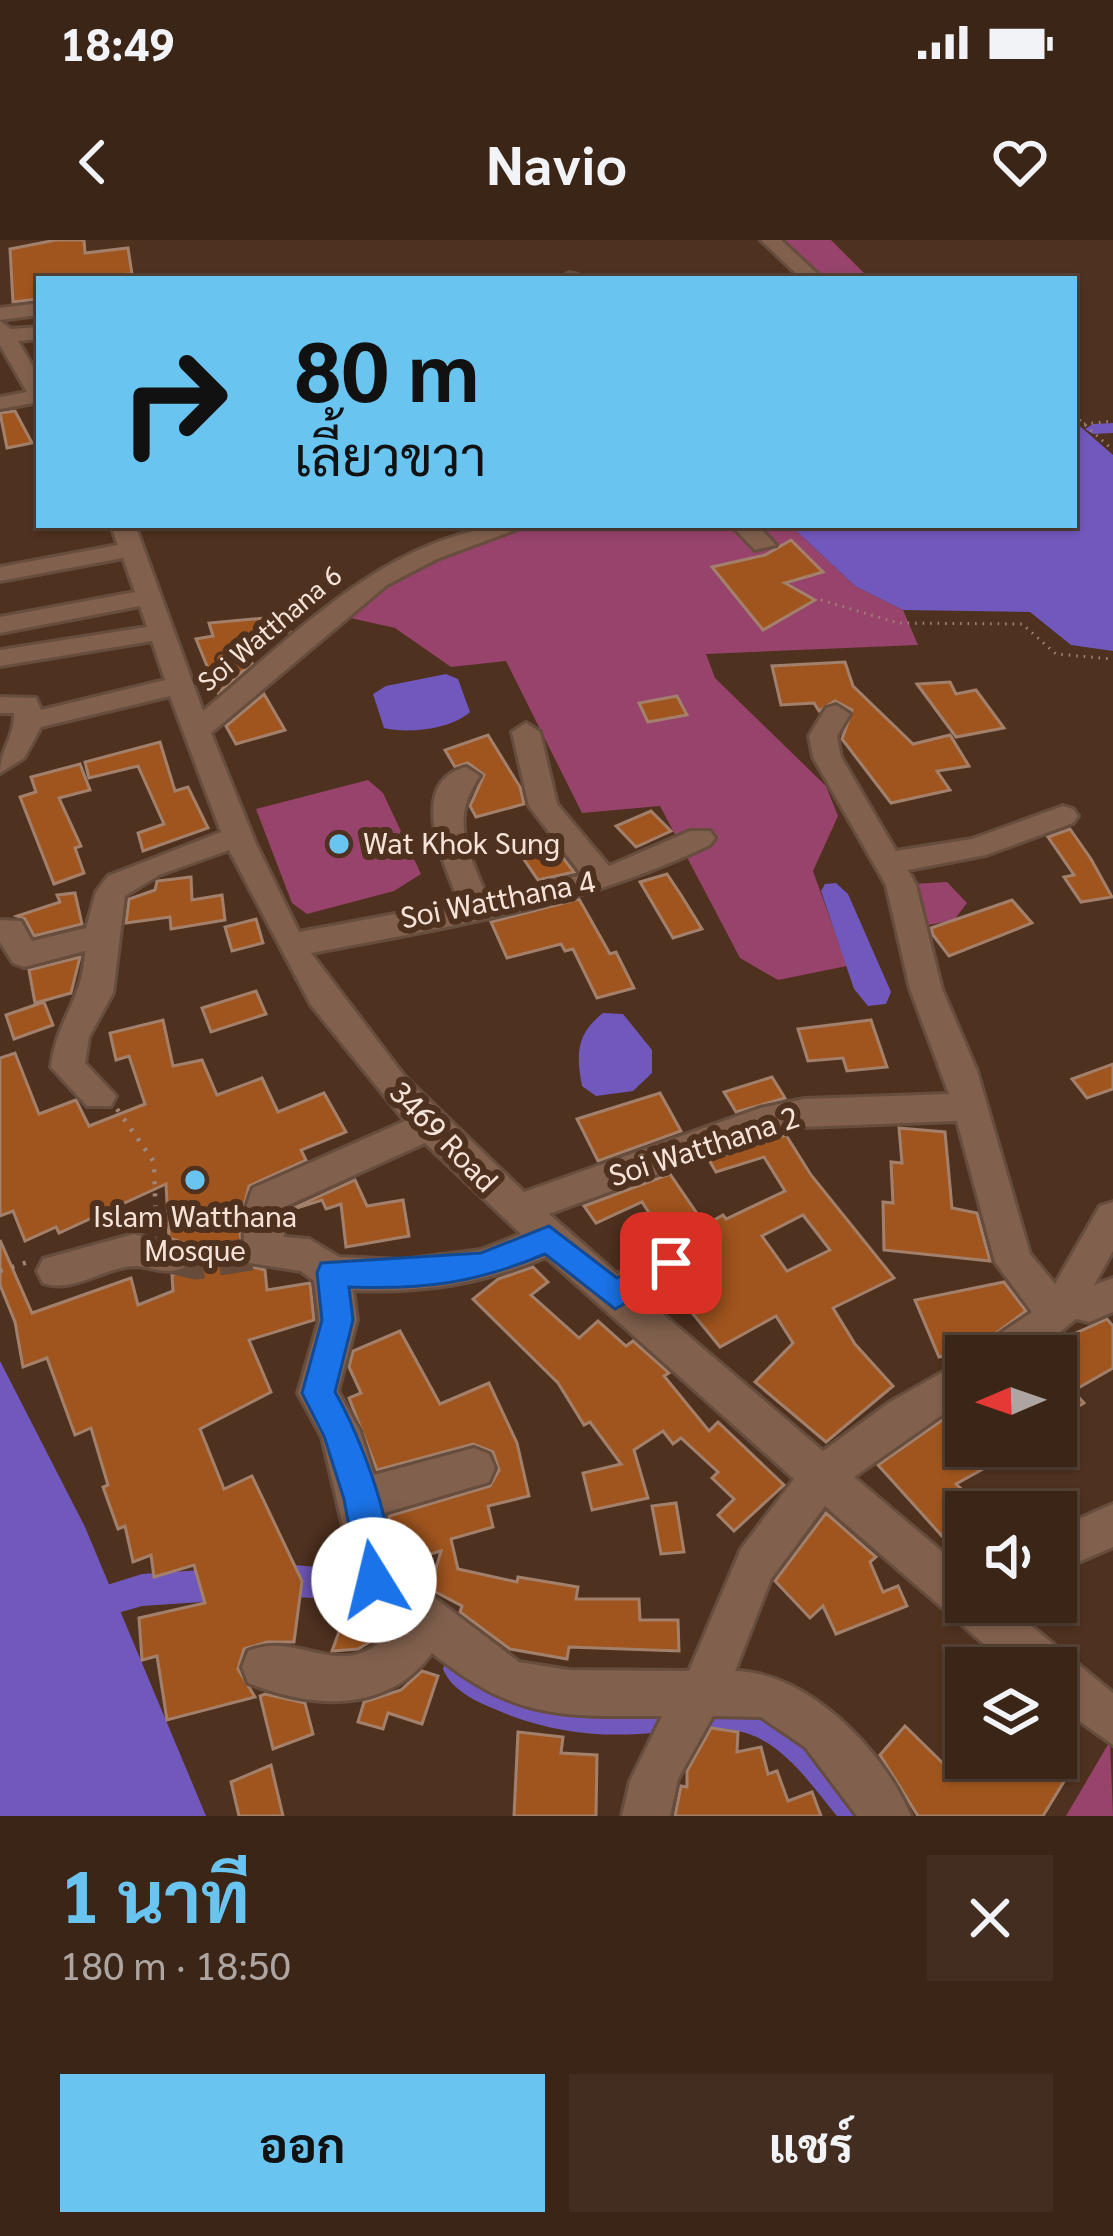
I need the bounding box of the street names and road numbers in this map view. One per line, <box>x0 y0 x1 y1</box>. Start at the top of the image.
street label: Soi Watthana 6 <box>189 557 348 698</box>
street label: Soi Watthana 4 <box>397 860 598 936</box>
street label: 3469 Road <box>382 1072 507 1199</box>
street label: Soi Watthana 2 <box>603 1096 803 1194</box>

